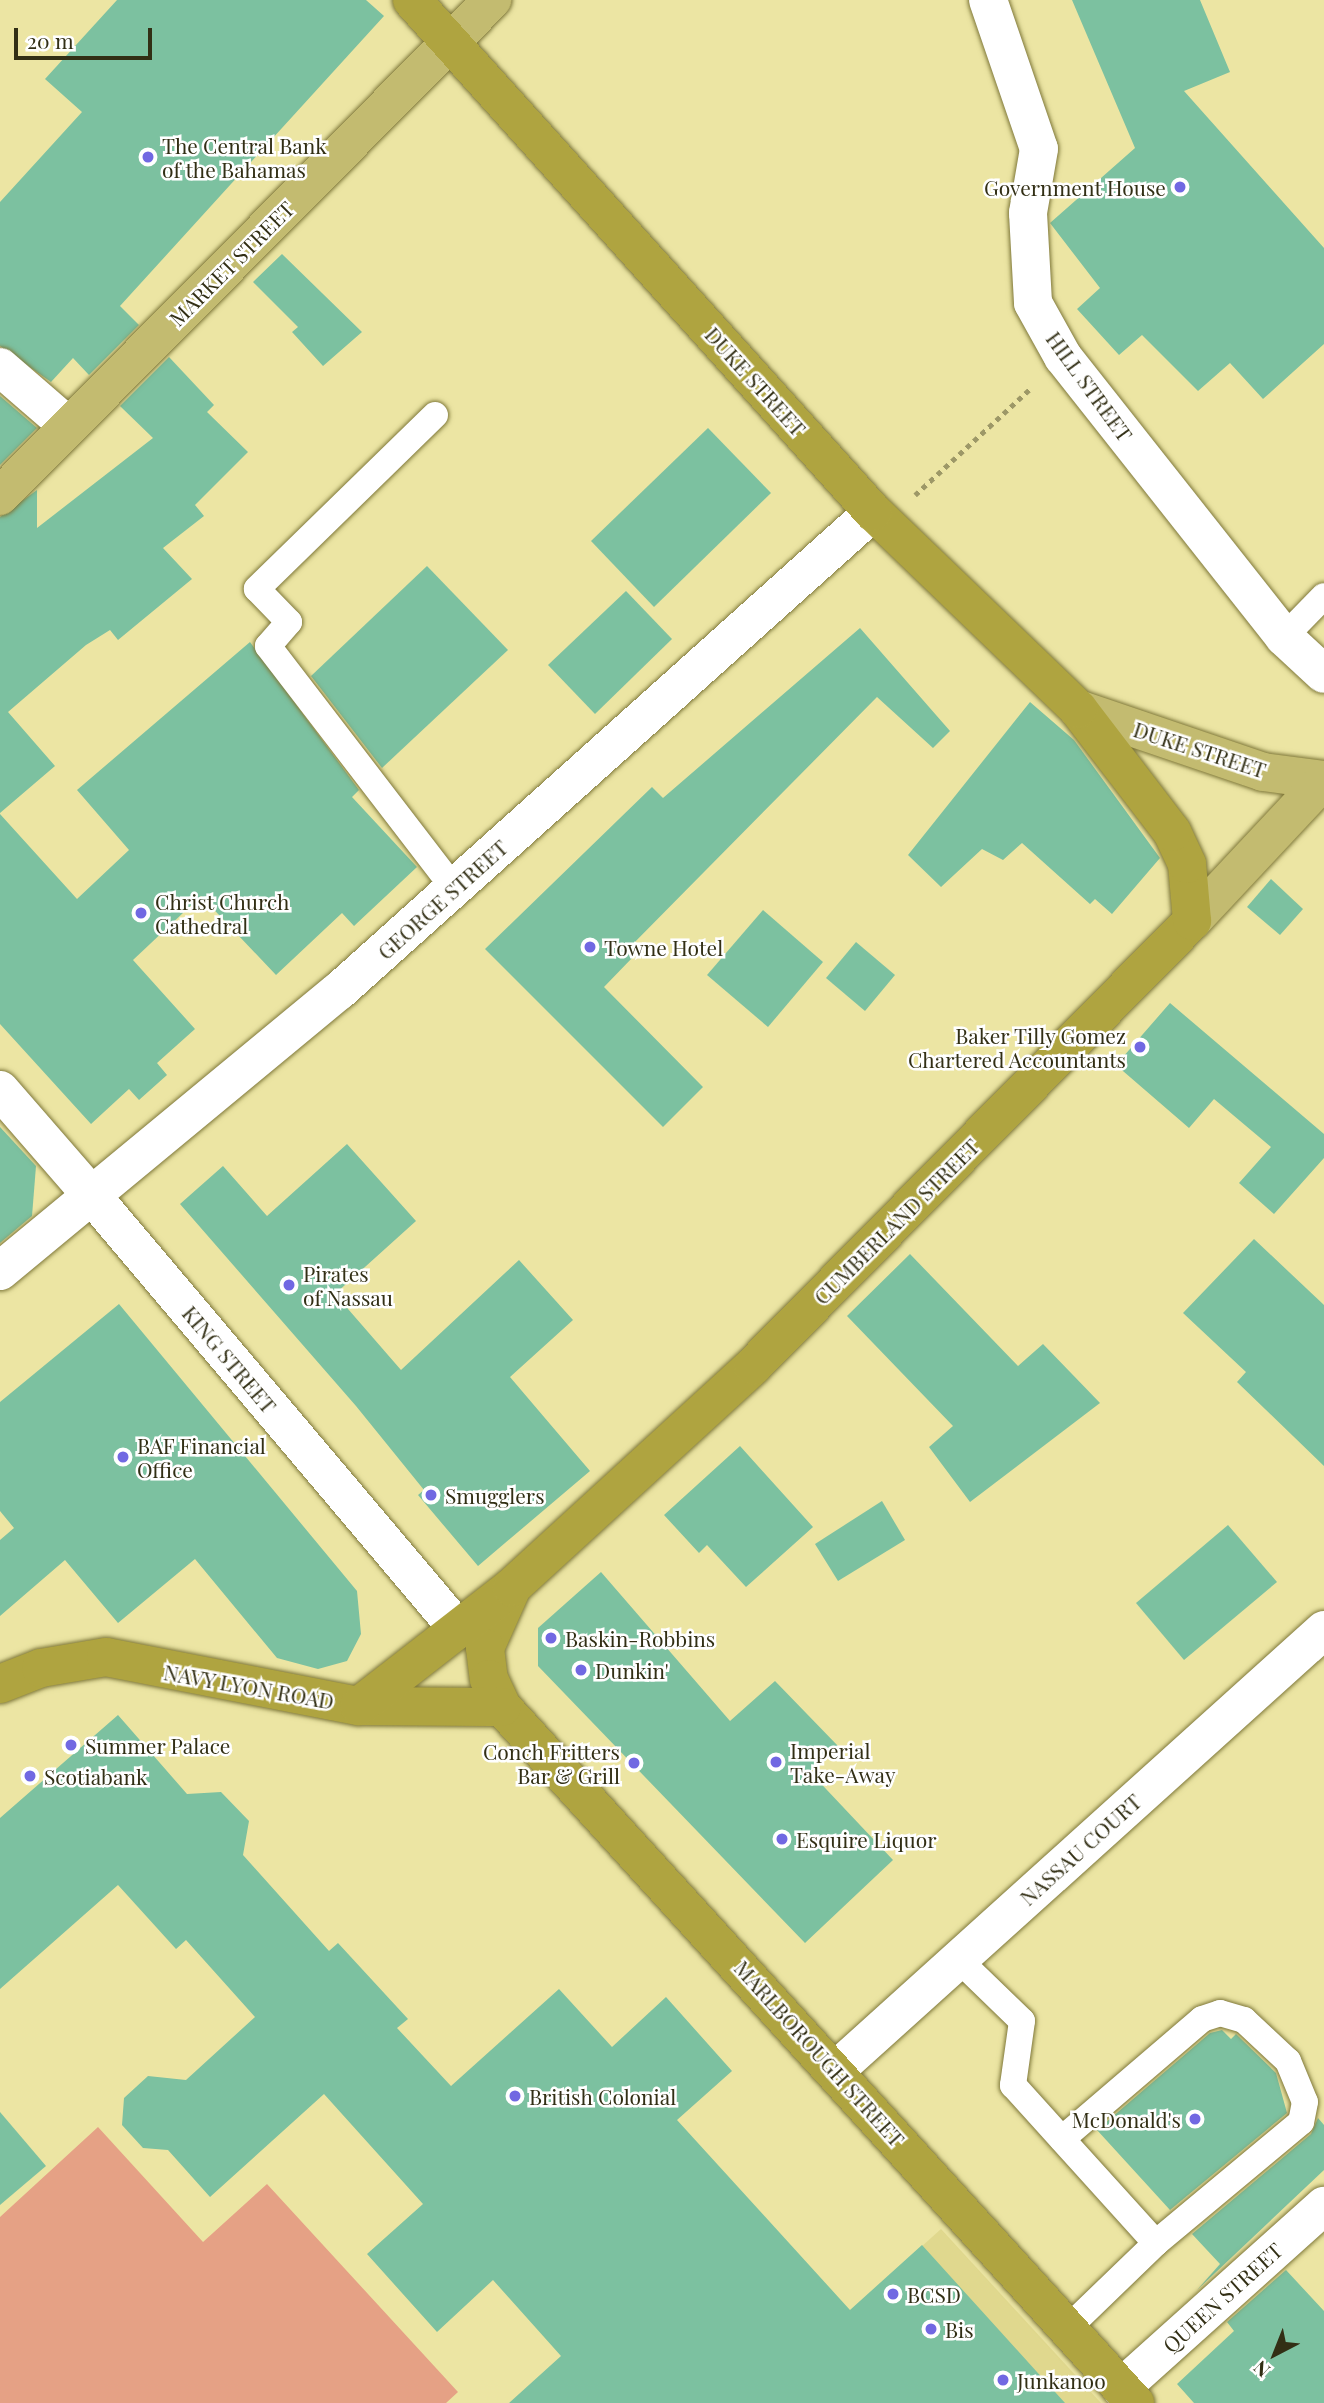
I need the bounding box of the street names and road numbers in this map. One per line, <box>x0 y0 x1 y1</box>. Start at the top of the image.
street label: MARKET STREET <box>163 195 299 331</box>
street label: DUKE STREET <box>701 321 811 441</box>
street label: HILL STREET <box>1042 326 1138 446</box>
street label: DUKE STREET <box>1131 716 1269 782</box>
street label: GEORGE STREET <box>372 834 512 964</box>
street label: CUMBERLAND STREET <box>808 1133 984 1309</box>
street label: KING STREET <box>178 1300 282 1418</box>
street label: NAVY LYON ROAD <box>162 1659 336 1713</box>
street label: NASSAU COURT <box>1014 1788 1146 1910</box>
street label: MARLBOROUGH STREET <box>730 1955 910 2151</box>
street label: QUEEN STREET <box>1157 2237 1287 2357</box>

